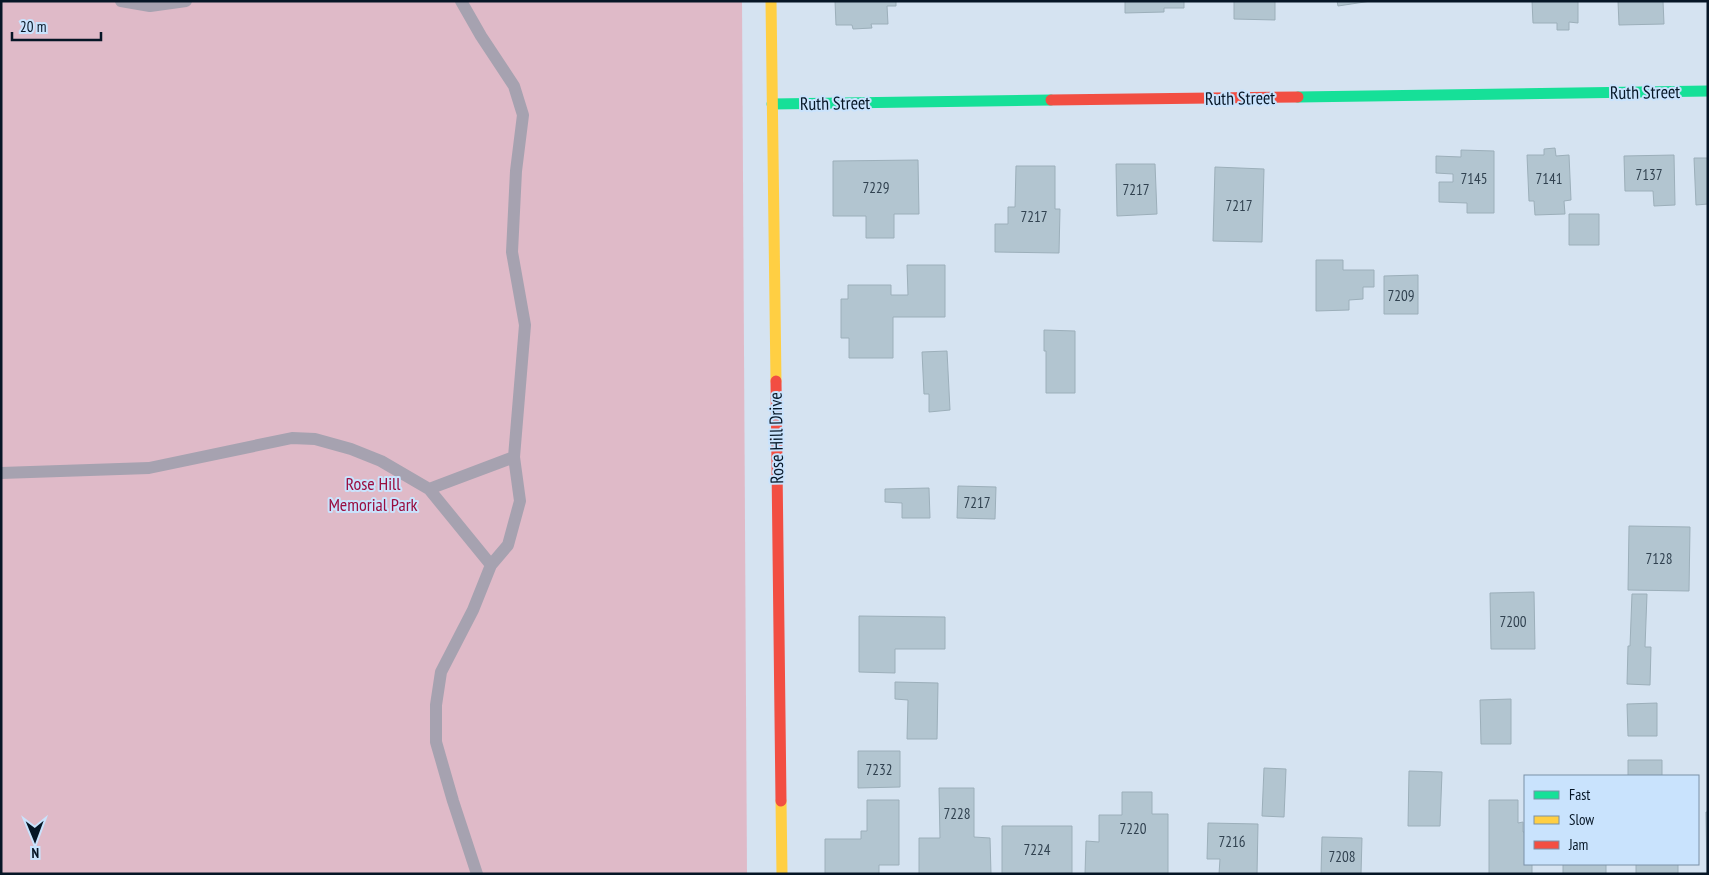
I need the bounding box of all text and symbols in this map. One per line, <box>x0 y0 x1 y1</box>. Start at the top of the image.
scale bar <box>12 10 101 42</box>
text: 20 m <box>20 17 46 36</box>
street label: Ruth Street <box>1610 80 1680 104</box>
street label: Ruth Street <box>1205 86 1275 110</box>
street label: Ruth Street <box>800 91 870 115</box>
house number: 7137 <box>1635 165 1663 184</box>
house number: 7145 <box>1460 169 1488 188</box>
house number: 7141 <box>1535 169 1563 188</box>
house number: 7229 <box>862 178 890 197</box>
house number: 7217 <box>1122 180 1150 199</box>
house number: 7217 <box>1225 196 1253 215</box>
house number: 7217 <box>1020 207 1048 226</box>
house number: 7209 <box>1387 286 1415 305</box>
street label: Rose Hill Drive <box>764 392 788 484</box>
park label: Rose Hill Memorial Park <box>328 472 418 516</box>
house number: 7217 <box>963 493 991 512</box>
house number: 7128 <box>1645 549 1673 568</box>
house number: 7200 <box>1499 612 1527 631</box>
house number: 7232 <box>865 760 893 779</box>
legend <box>1524 775 1699 865</box>
text: Fast <box>1569 785 1590 804</box>
house number: 7228 <box>943 804 971 823</box>
text: Slow <box>1569 810 1594 829</box>
north arrow <box>10 815 60 865</box>
house number: 7220 <box>1119 819 1147 838</box>
house number: 7216 <box>1218 832 1246 851</box>
text: Jam <box>1568 835 1588 854</box>
house number: 7224 <box>1023 840 1051 859</box>
text: N <box>31 844 39 862</box>
house number: 7208 <box>1328 847 1356 866</box>

